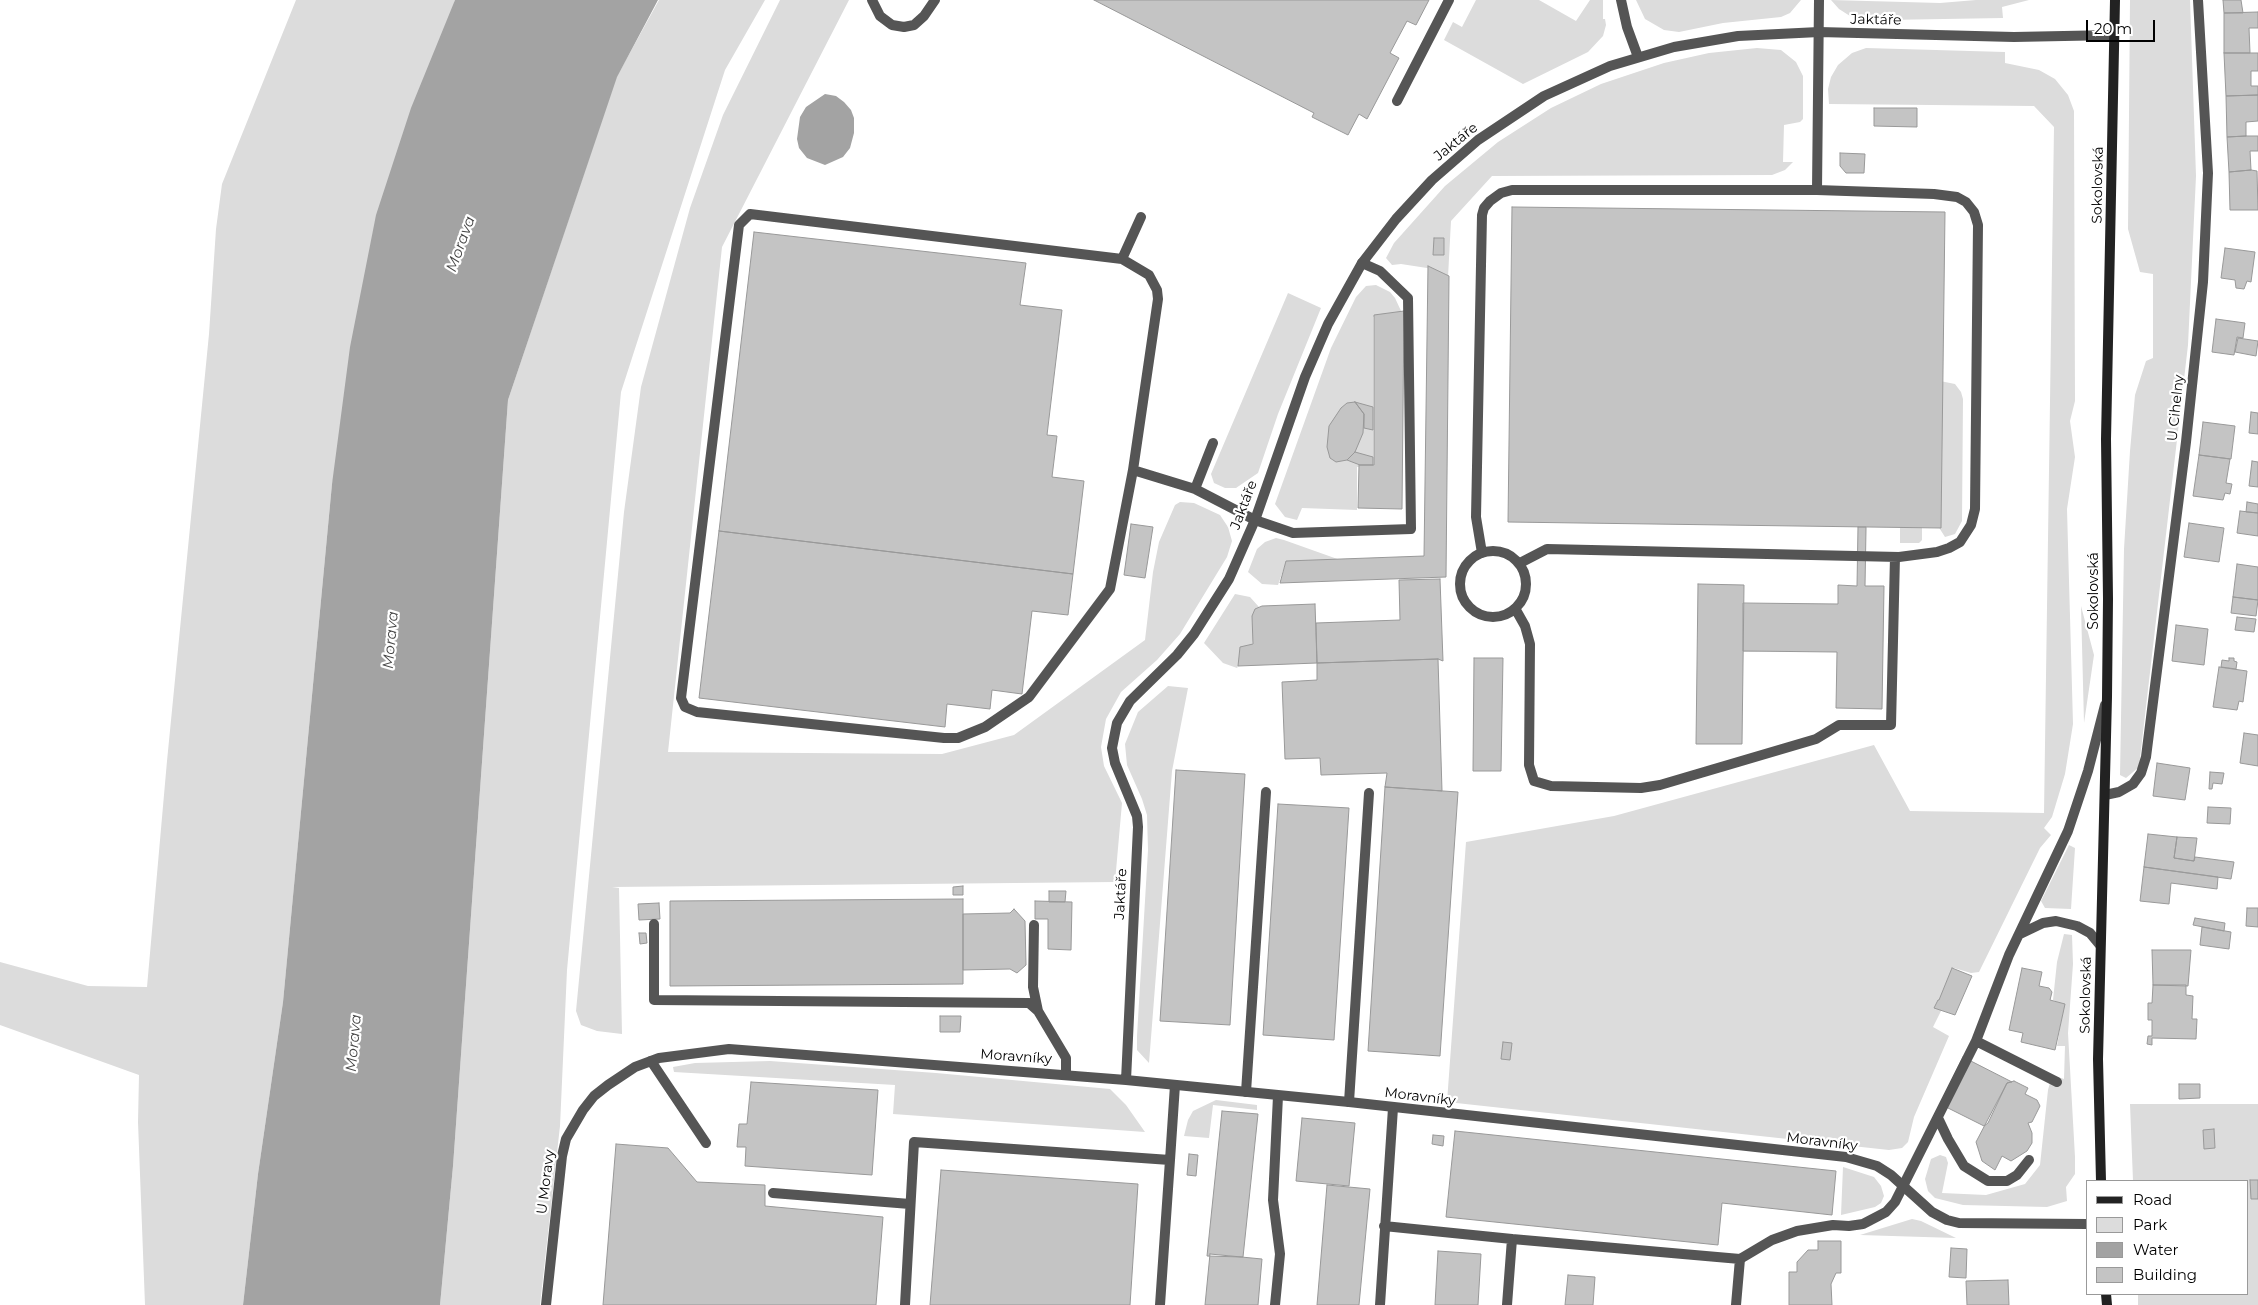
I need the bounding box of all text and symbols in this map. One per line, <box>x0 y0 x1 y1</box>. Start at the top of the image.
scale bar <box>2088 10 2157 42</box>
street label: Jaktáře <box>1850 11 1902 29</box>
text: 20 m <box>2094 19 2132 38</box>
street label: Jaktáře <box>1431 119 1481 165</box>
street label: Sokolovská <box>2089 146 2107 224</box>
water label: Morava <box>443 214 479 274</box>
street label: U Cihelny <box>2164 374 2188 442</box>
street label: Jaktáře <box>1227 478 1261 532</box>
street label: Sokolovská <box>2086 552 2102 630</box>
water label: Morava <box>380 610 402 670</box>
street label: Jaktáře <box>1111 868 1131 920</box>
street label: Sokolovská <box>2077 956 2095 1034</box>
water label: Morava <box>343 1013 365 1073</box>
street label: Moravníky <box>980 1046 1052 1068</box>
street label: Moravníky <box>1383 1084 1457 1110</box>
street label: Moravníky <box>1785 1129 1859 1155</box>
street label: U Moravy <box>534 1149 558 1215</box>
legend <box>2086 1180 2248 1295</box>
text: Road <box>2133 1190 2172 1209</box>
text: Park <box>2133 1215 2167 1234</box>
text: Water <box>2133 1240 2179 1259</box>
text: Building <box>2133 1265 2197 1284</box>

